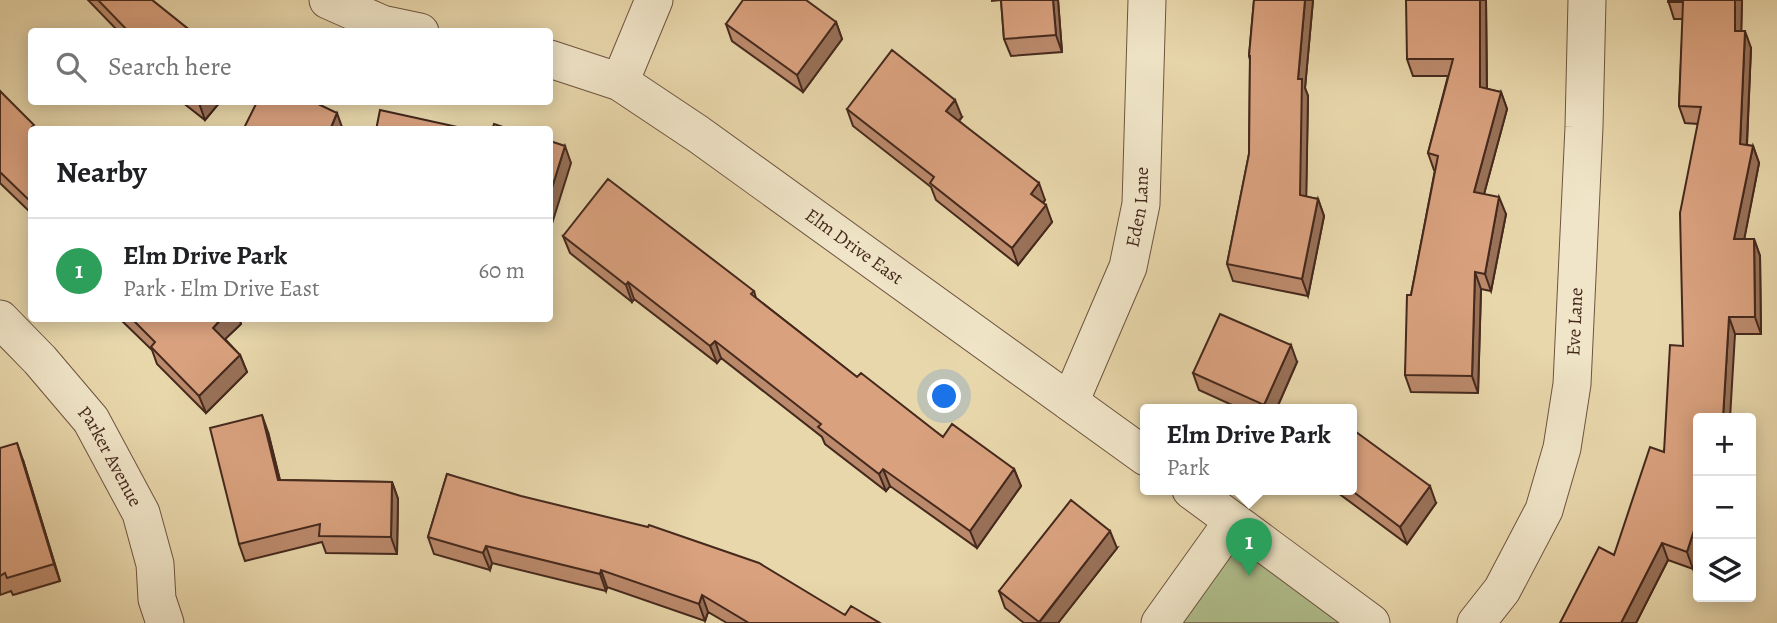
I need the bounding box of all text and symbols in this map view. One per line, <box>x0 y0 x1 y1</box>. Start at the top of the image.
search box <box>28 28 553 105</box>
icon: search <box>52 48 90 86</box>
text: Search here <box>108 49 232 84</box>
text: Nearby <box>56 152 147 192</box>
street label: Eden Lane <box>1119 166 1155 250</box>
street label: Elm Drive East <box>800 202 909 291</box>
text: Elm Drive Park <box>123 238 287 273</box>
text: 1 <box>75 255 83 286</box>
text: 60 m <box>478 255 525 286</box>
text: Park · Elm Drive East <box>123 273 320 304</box>
street label: Eve Lane <box>1560 287 1589 357</box>
your location <box>927 379 961 413</box>
street label: Parker Avenue <box>72 400 148 511</box>
popup <box>1140 404 1357 495</box>
map controls <box>1693 413 1756 602</box>
button: + <box>1693 413 1756 476</box>
text: Elm Drive Park <box>1166 417 1331 452</box>
text: Park <box>1166 452 1210 483</box>
button: − <box>1693 476 1756 539</box>
pin: 1 <box>1226 518 1272 576</box>
button: layers <box>1693 539 1756 602</box>

